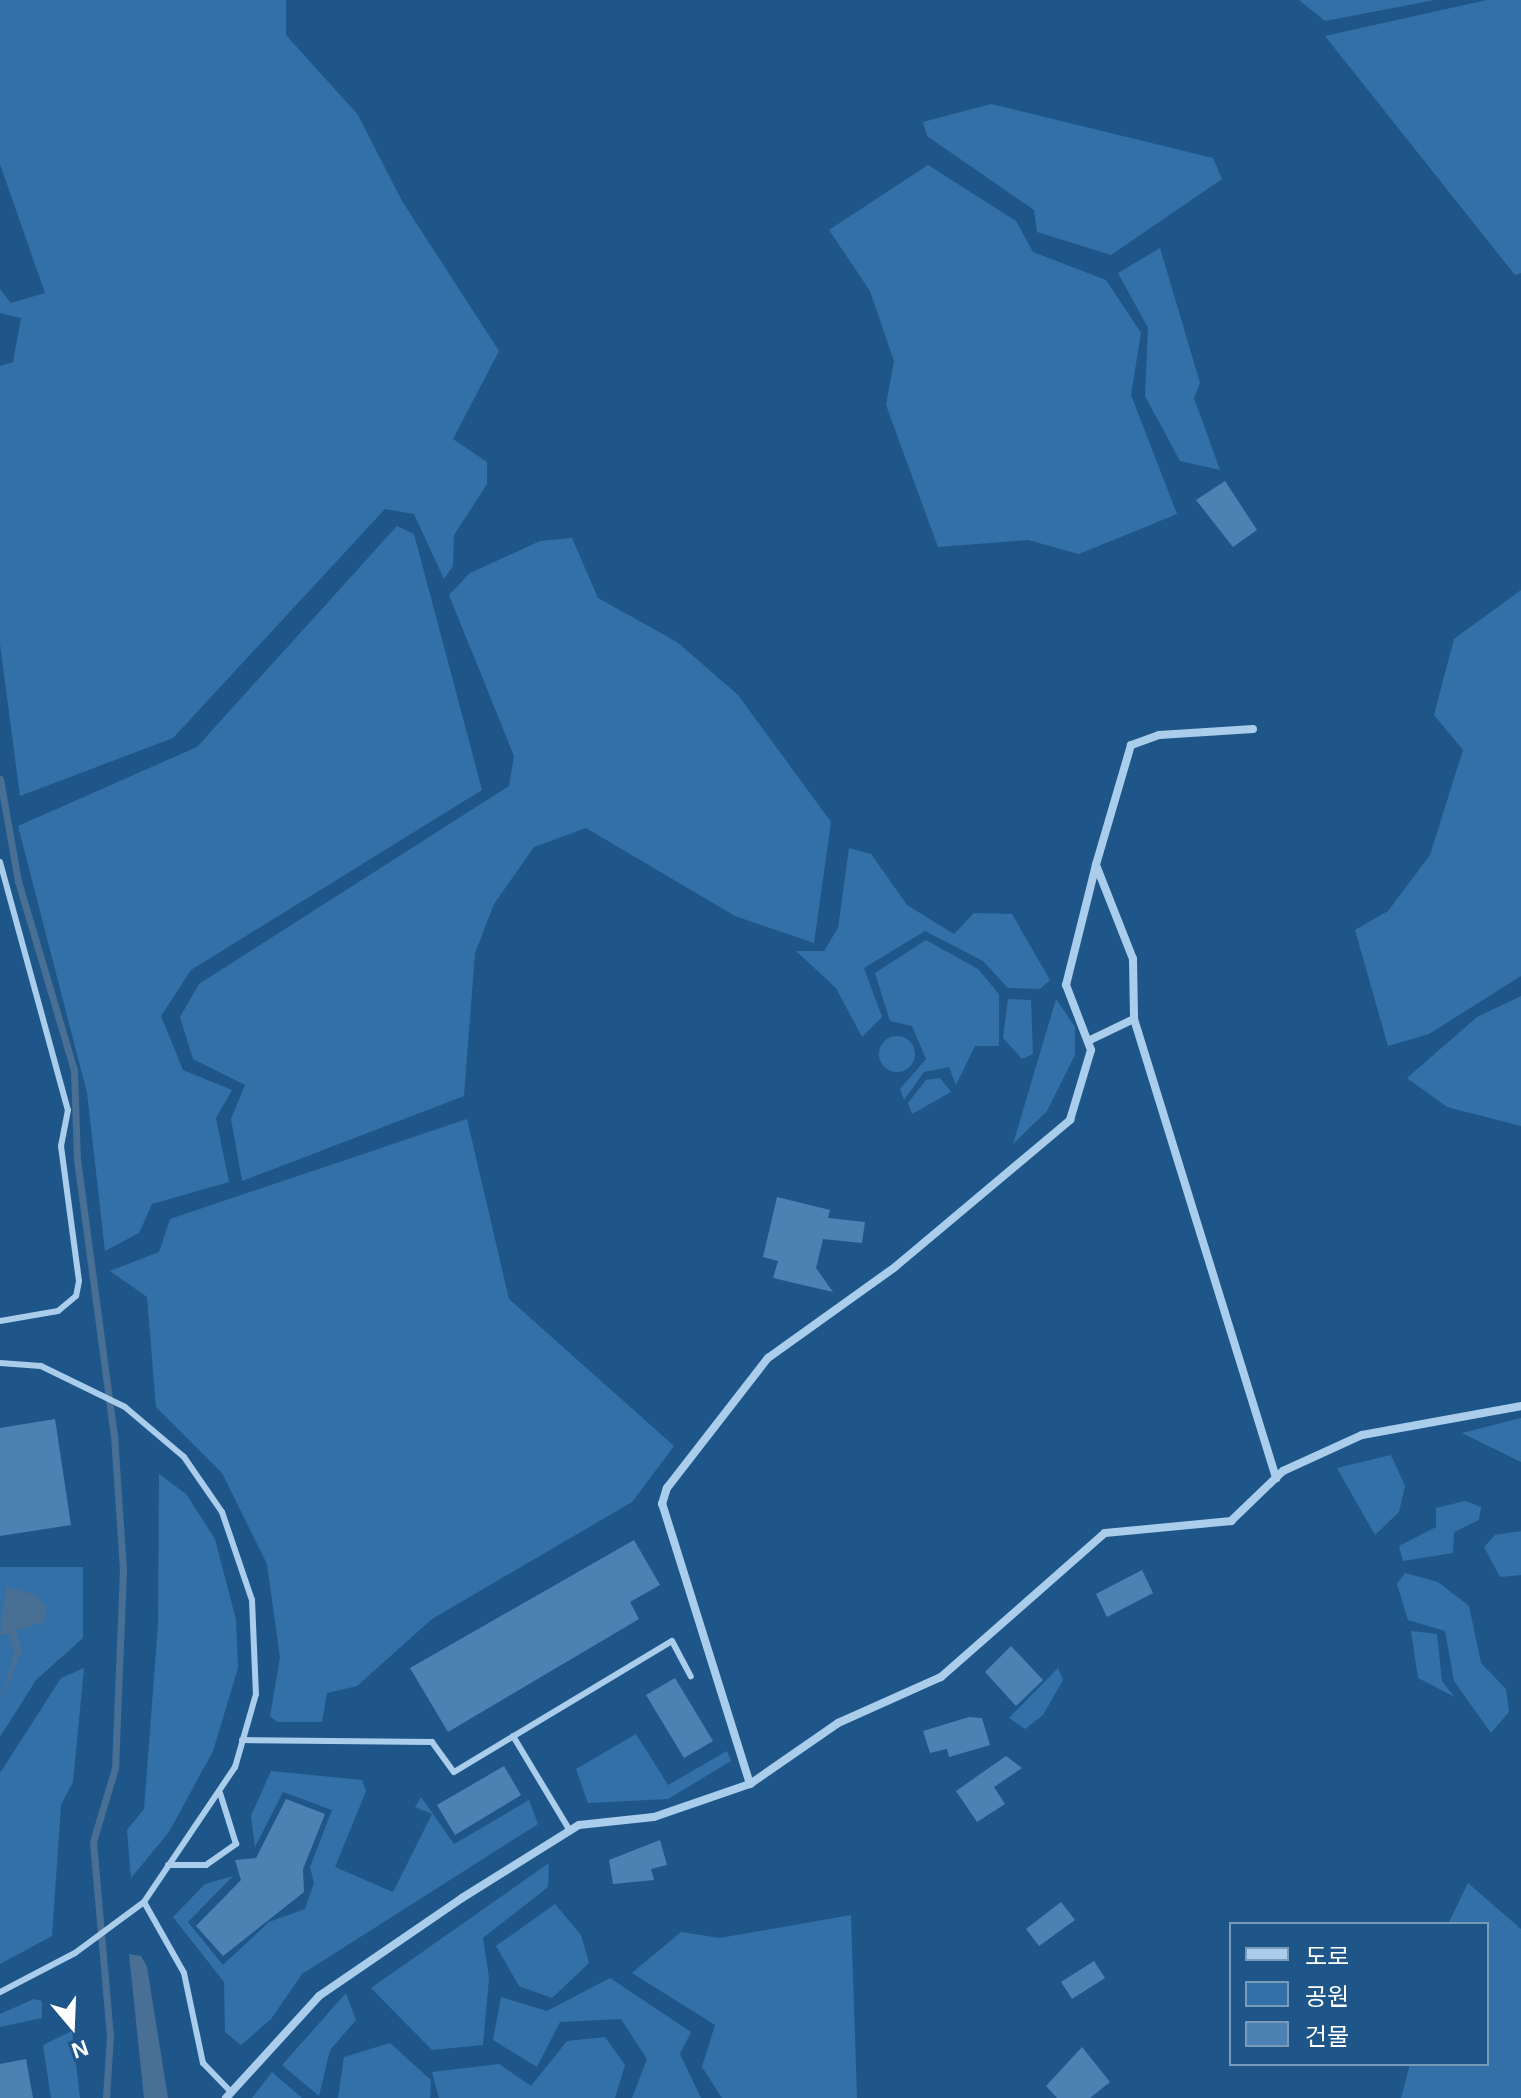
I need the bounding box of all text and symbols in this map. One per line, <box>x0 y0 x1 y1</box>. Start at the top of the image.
legend <box>1229 1922 1489 2066</box>
text: 도로 <box>1305 1943 1349 1970</box>
text: 공원 <box>1305 1983 1349 2010</box>
north arrow <box>32 1986 112 2066</box>
text: 건물 <box>1305 2023 1349 2050</box>
text: N <box>68 2035 92 2064</box>

